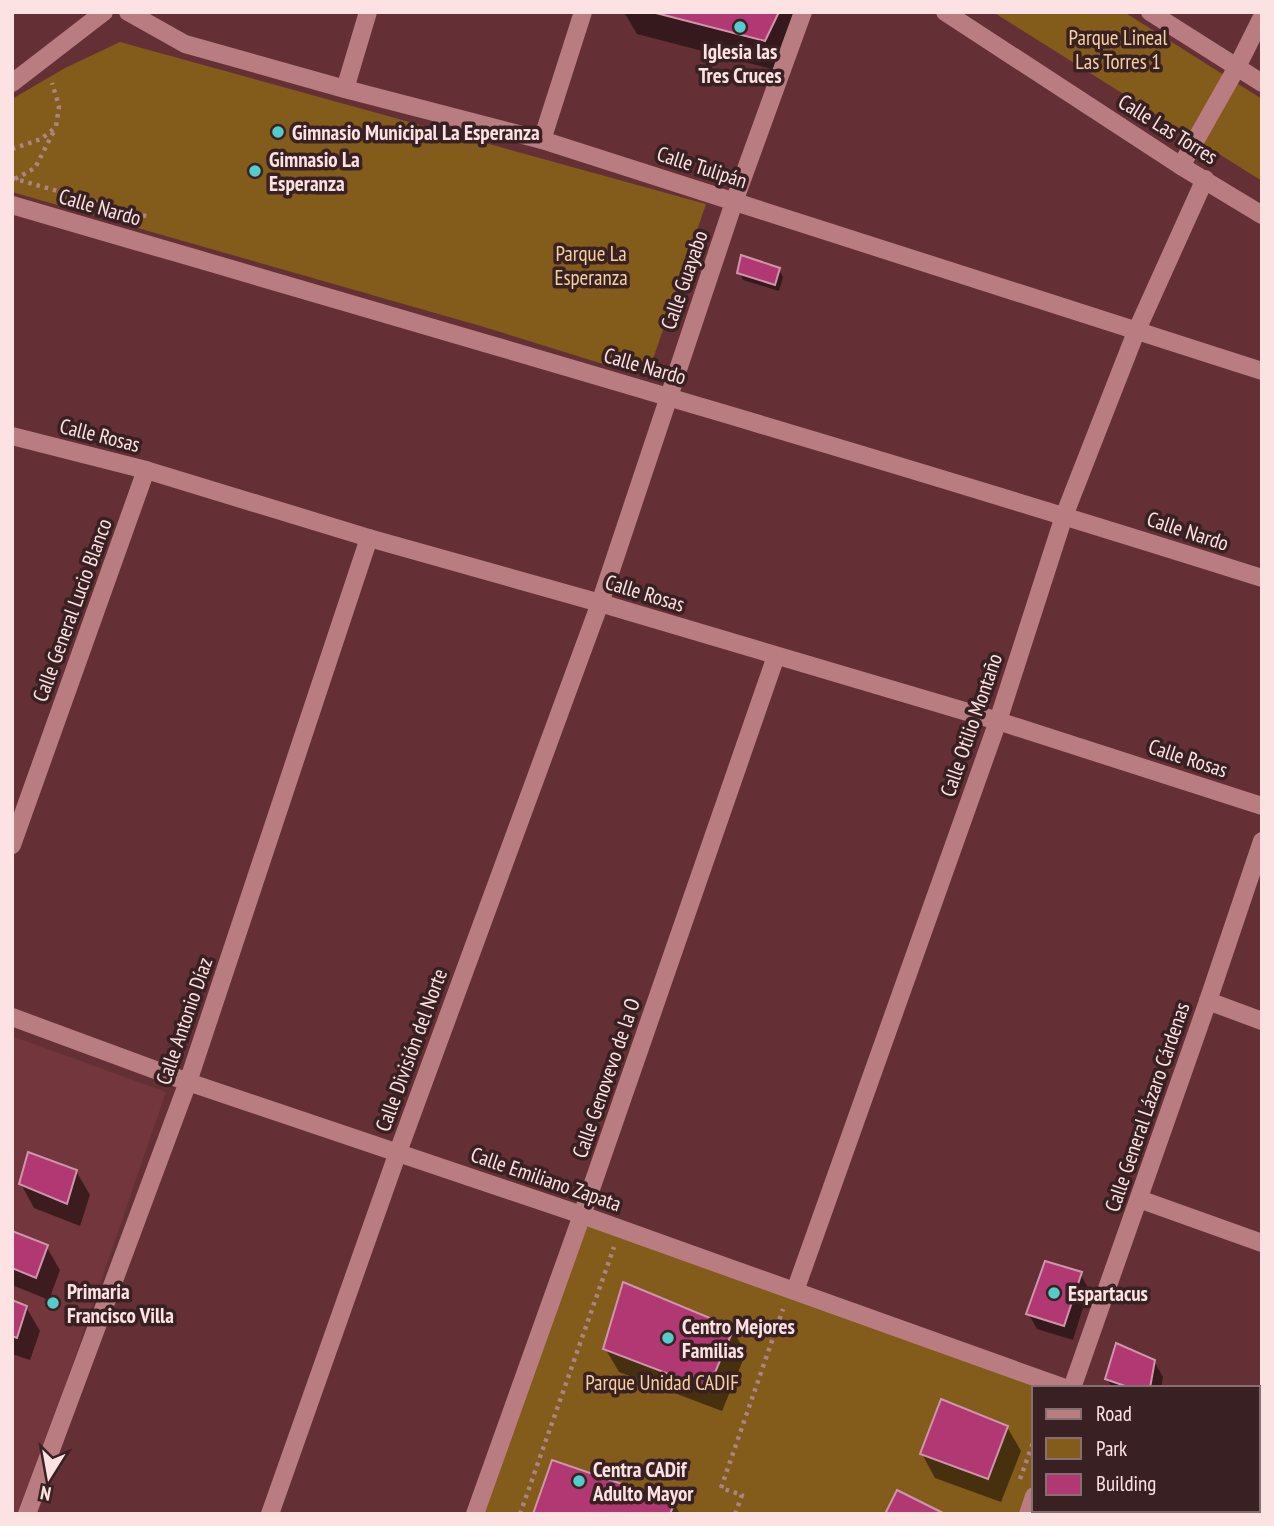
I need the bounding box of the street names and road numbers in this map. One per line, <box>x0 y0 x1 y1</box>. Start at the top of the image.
street label: Calle Las Torres <box>1113 88 1223 170</box>
street label: Calle Tulipán <box>654 140 750 194</box>
street label: Calle Nardo <box>56 182 144 232</box>
street label: Calle Guayabo <box>654 227 714 333</box>
street label: Calle Nardo <box>601 341 689 391</box>
street label: Calle Rosas <box>57 412 143 458</box>
street label: Calle Nardo <box>1144 505 1232 557</box>
street label: Calle General Lucio Blanco <box>26 515 118 705</box>
street label: Calle Rosas <box>602 568 688 618</box>
street label: Calle Otilio Montaño <box>934 650 1008 800</box>
street label: Calle Rosas <box>1145 733 1231 783</box>
street label: Calle Antonio Díaz <box>150 954 218 1088</box>
street label: Calle División del Norte <box>369 965 453 1135</box>
street label: Calle Genovevo de la O <box>566 994 646 1162</box>
street label: Calle General Lázaro Cárdenas <box>1098 999 1196 1215</box>
street label: Calle Emiliano Zapata <box>467 1141 625 1217</box>

